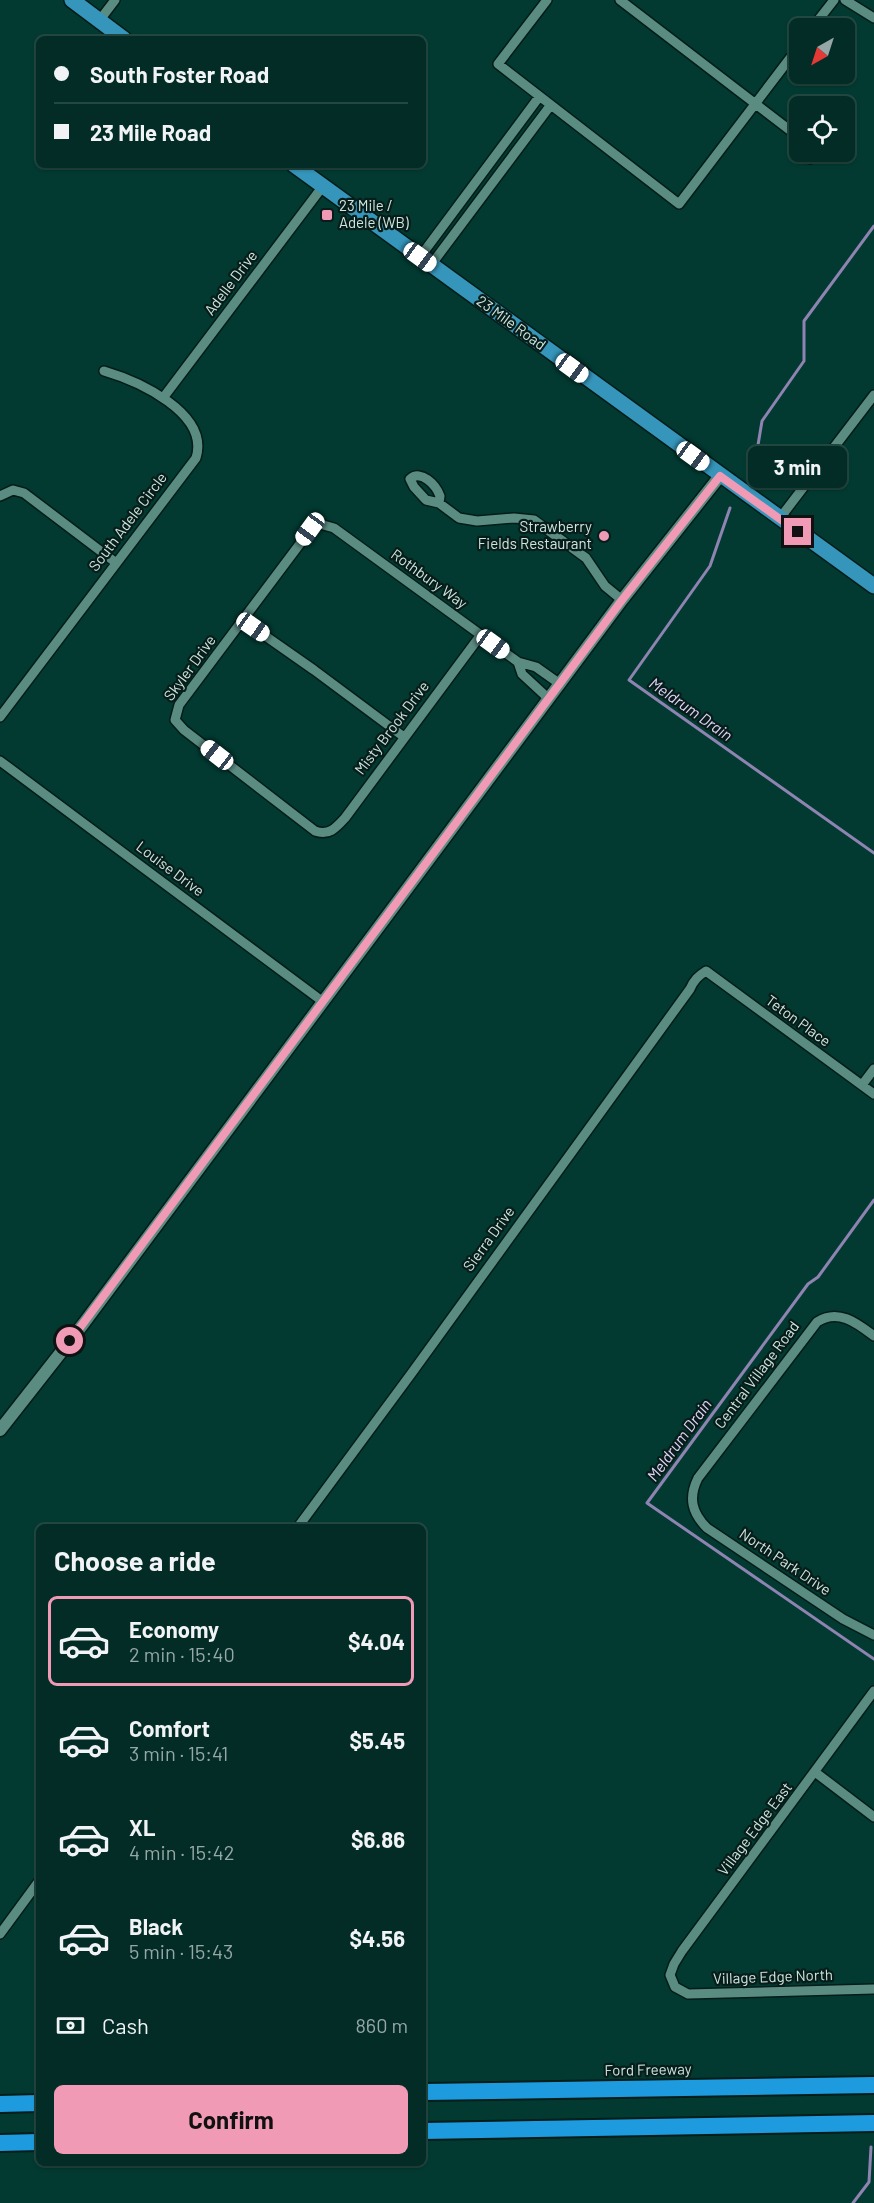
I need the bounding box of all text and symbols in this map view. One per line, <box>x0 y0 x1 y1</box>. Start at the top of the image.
north arrow <box>789 18 855 84</box>
map controls <box>789 18 855 162</box>
text: South Foster Road <box>90 61 269 87</box>
button: locate <box>789 96 855 162</box>
text: 23 Mile Road <box>90 119 211 145</box>
place label: 23 Mile / Adele (WB) <box>339 196 409 231</box>
marker: 23 Mile / Adele (WB) <box>320 208 334 222</box>
car <box>400 239 440 275</box>
street label: Adelle Drive <box>200 246 260 318</box>
street label: 23 Mile Road <box>474 291 550 353</box>
car <box>552 350 592 386</box>
car <box>673 438 713 474</box>
callout: 3 min <box>748 445 848 487</box>
text: 3 min <box>774 455 821 479</box>
street label: South Adele Circle <box>84 469 170 574</box>
car <box>292 509 328 549</box>
place label: Strawberry Fields Restaurant <box>478 517 592 552</box>
route end <box>784 518 811 545</box>
marker: Strawberry Fields Restaurant <box>597 529 611 543</box>
street label: Rothbury Way <box>388 545 471 612</box>
car <box>233 609 273 645</box>
car <box>473 626 513 662</box>
street label: Skyler Drive <box>159 631 219 704</box>
water label: Meldrum Drain <box>646 673 737 744</box>
street label: Misty Brook Drive <box>350 677 432 778</box>
car <box>197 737 237 773</box>
street label: Louise Drive <box>133 837 208 900</box>
street label: Teton Place <box>763 991 834 1050</box>
street label: Sierra Drive <box>459 1203 518 1274</box>
street label: Central Village Road <box>710 1317 802 1432</box>
route start <box>56 1327 83 1354</box>
water label: Meldrum Drain <box>642 1395 715 1485</box>
street label: North Park Drive <box>736 1524 835 1598</box>
text: Choose a ride <box>54 1544 216 1576</box>
icon: car <box>57 1614 111 1668</box>
text: Economy <box>129 1616 219 1642</box>
text: $4.04 <box>348 1628 405 1654</box>
text: 2 min · 15:40 <box>129 1642 235 1666</box>
icon: car <box>57 1713 111 1767</box>
text: Comfort <box>129 1715 210 1741</box>
text: $5.45 <box>349 1727 405 1753</box>
text: 3 min · 15:41 <box>129 1741 228 1765</box>
street label: Village Edge East <box>713 1778 795 1879</box>
icon: car <box>57 1812 111 1866</box>
text: XL <box>129 1814 155 1840</box>
text: $6.86 <box>351 1826 405 1852</box>
text: 4 min · 15:42 <box>129 1840 234 1864</box>
icon: car <box>57 1911 111 1965</box>
text: Black <box>129 1913 183 1939</box>
text: $4.56 <box>349 1925 405 1951</box>
text: 5 min · 15:43 <box>129 1939 233 1963</box>
street label: Village Edge North <box>713 1965 833 1987</box>
icon: cash <box>54 2009 87 2042</box>
text: Cash <box>102 2012 149 2038</box>
text: 860 m <box>355 2013 408 2037</box>
street label: Ford Freeway <box>604 2059 692 2079</box>
button: Confirm <box>54 2085 408 2154</box>

